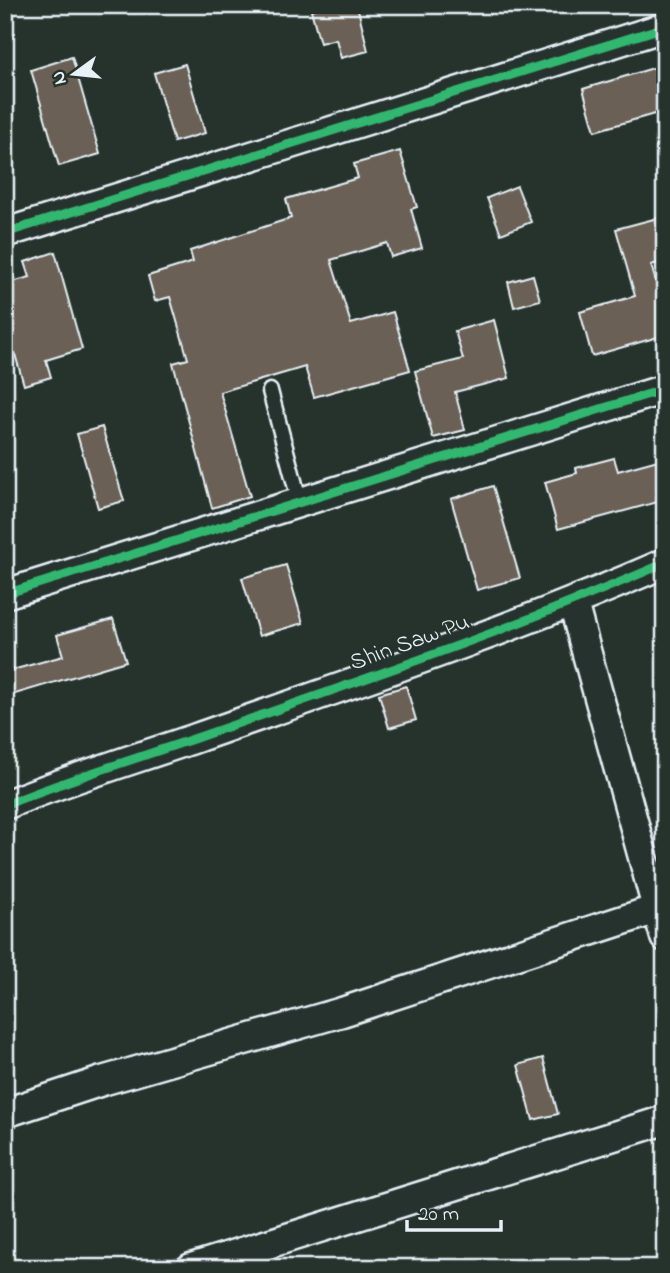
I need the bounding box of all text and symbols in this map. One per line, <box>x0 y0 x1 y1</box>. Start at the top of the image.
north arrow <box>38 38 108 108</box>
text: N <box>45 68 75 87</box>
street label: Shin Saw Pu <box>345 605 475 681</box>
scale bar <box>407 1189 502 1233</box>
text: 20 m <box>418 1200 459 1230</box>

